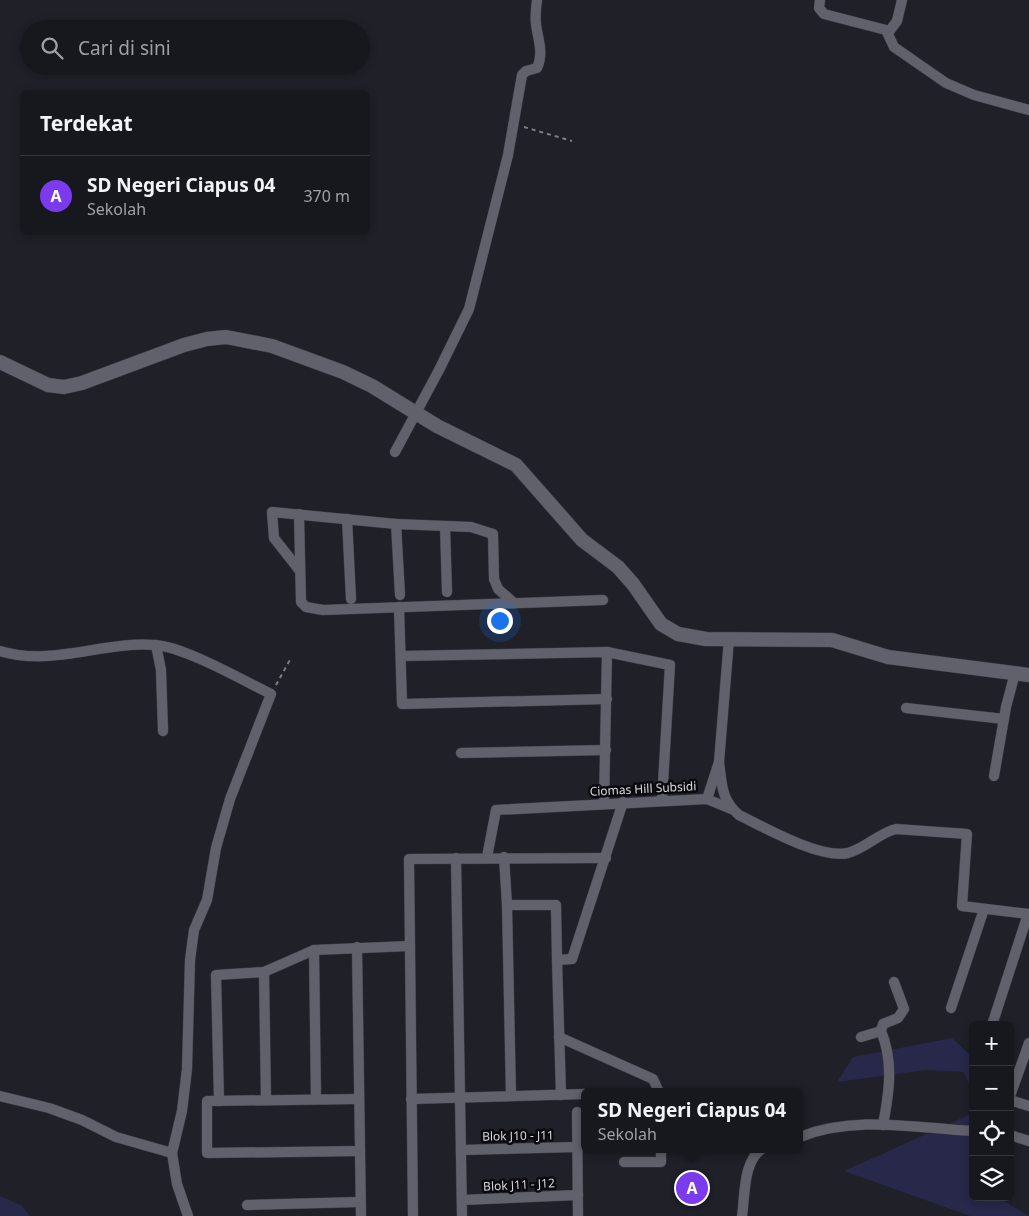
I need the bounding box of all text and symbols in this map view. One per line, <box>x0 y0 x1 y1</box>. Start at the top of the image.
search box <box>20 20 370 75</box>
icon: search <box>38 34 66 62</box>
text: Cari di sini <box>78 35 171 61</box>
text: Terdekat <box>40 109 133 137</box>
text: SD Negeri Ciapus 04 <box>87 172 275 198</box>
text: A <box>50 185 62 207</box>
text: 370 m <box>303 185 350 207</box>
text: Sekolah <box>87 198 146 220</box>
your location <box>487 608 513 634</box>
street label: Ciomas Hill Subsidi <box>589 777 697 800</box>
map controls <box>969 1021 1014 1201</box>
button: + <box>969 1021 1014 1066</box>
button: − <box>969 1066 1014 1111</box>
popup <box>581 1088 803 1153</box>
text: SD Negeri Ciapus 04 <box>598 1097 786 1123</box>
button: locate <box>969 1111 1014 1156</box>
text: Sekolah <box>598 1123 657 1145</box>
street label: Blok J10 - J11 <box>482 1126 554 1145</box>
button: layers <box>969 1156 1014 1201</box>
pin: A <box>676 1169 708 1207</box>
street label: Blok J11 - J12 <box>483 1174 555 1195</box>

